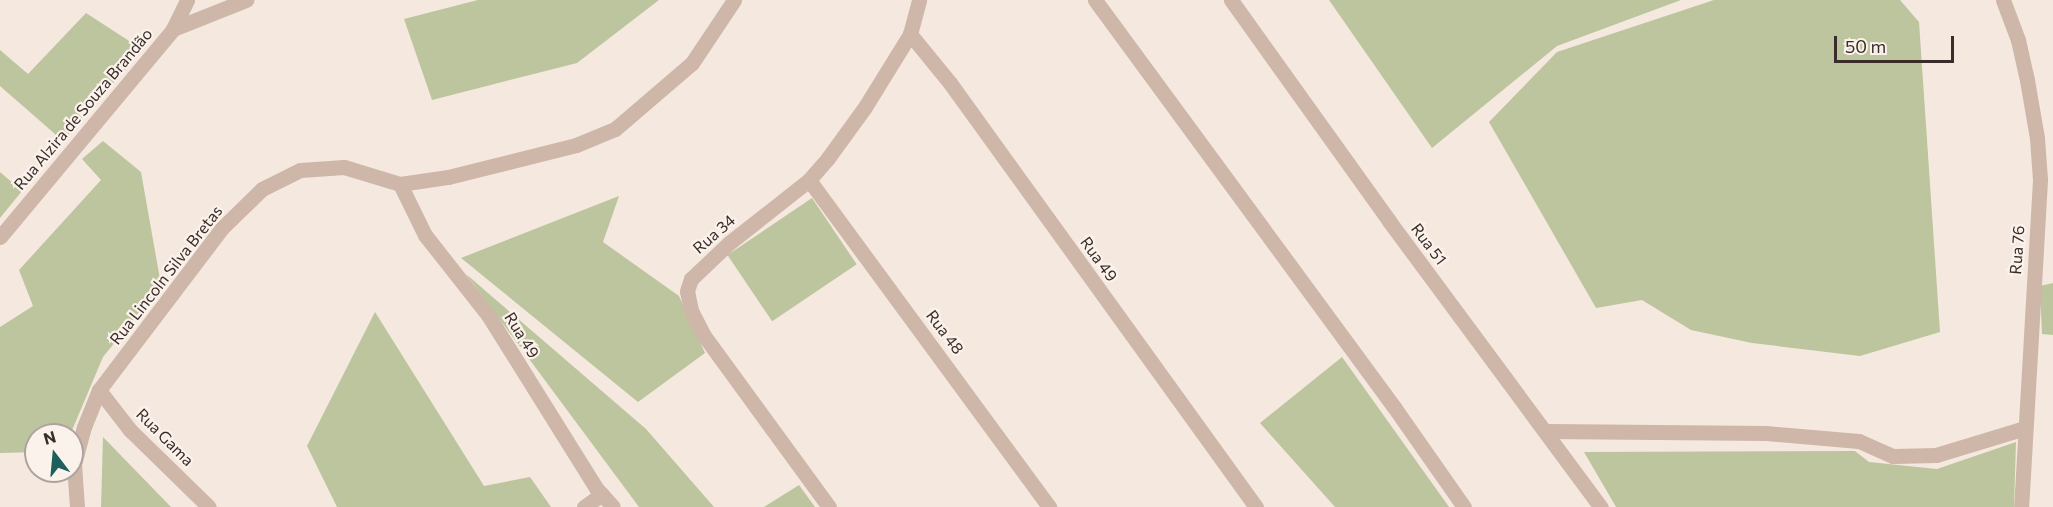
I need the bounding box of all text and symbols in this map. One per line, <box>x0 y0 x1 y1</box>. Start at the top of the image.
street label: Rua Alzira de Souza Brandão <box>10 24 156 194</box>
scale bar <box>1837 24 1957 62</box>
text: 50 m <box>1845 35 1886 57</box>
street label: Rua Lincoln Silva Bretas <box>106 202 226 348</box>
street label: Rua 34 <box>689 210 739 258</box>
street label: Rua 51 <box>1407 219 1451 269</box>
street label: Rua 76 <box>2006 225 2028 275</box>
street label: Rua 49 <box>1076 233 1122 285</box>
street label: Rua 48 <box>922 306 968 358</box>
street label: Rua 49 <box>501 309 543 361</box>
street label: Rua Gama <box>132 404 198 470</box>
north arrow <box>24 423 84 483</box>
text: N <box>41 426 58 448</box>

